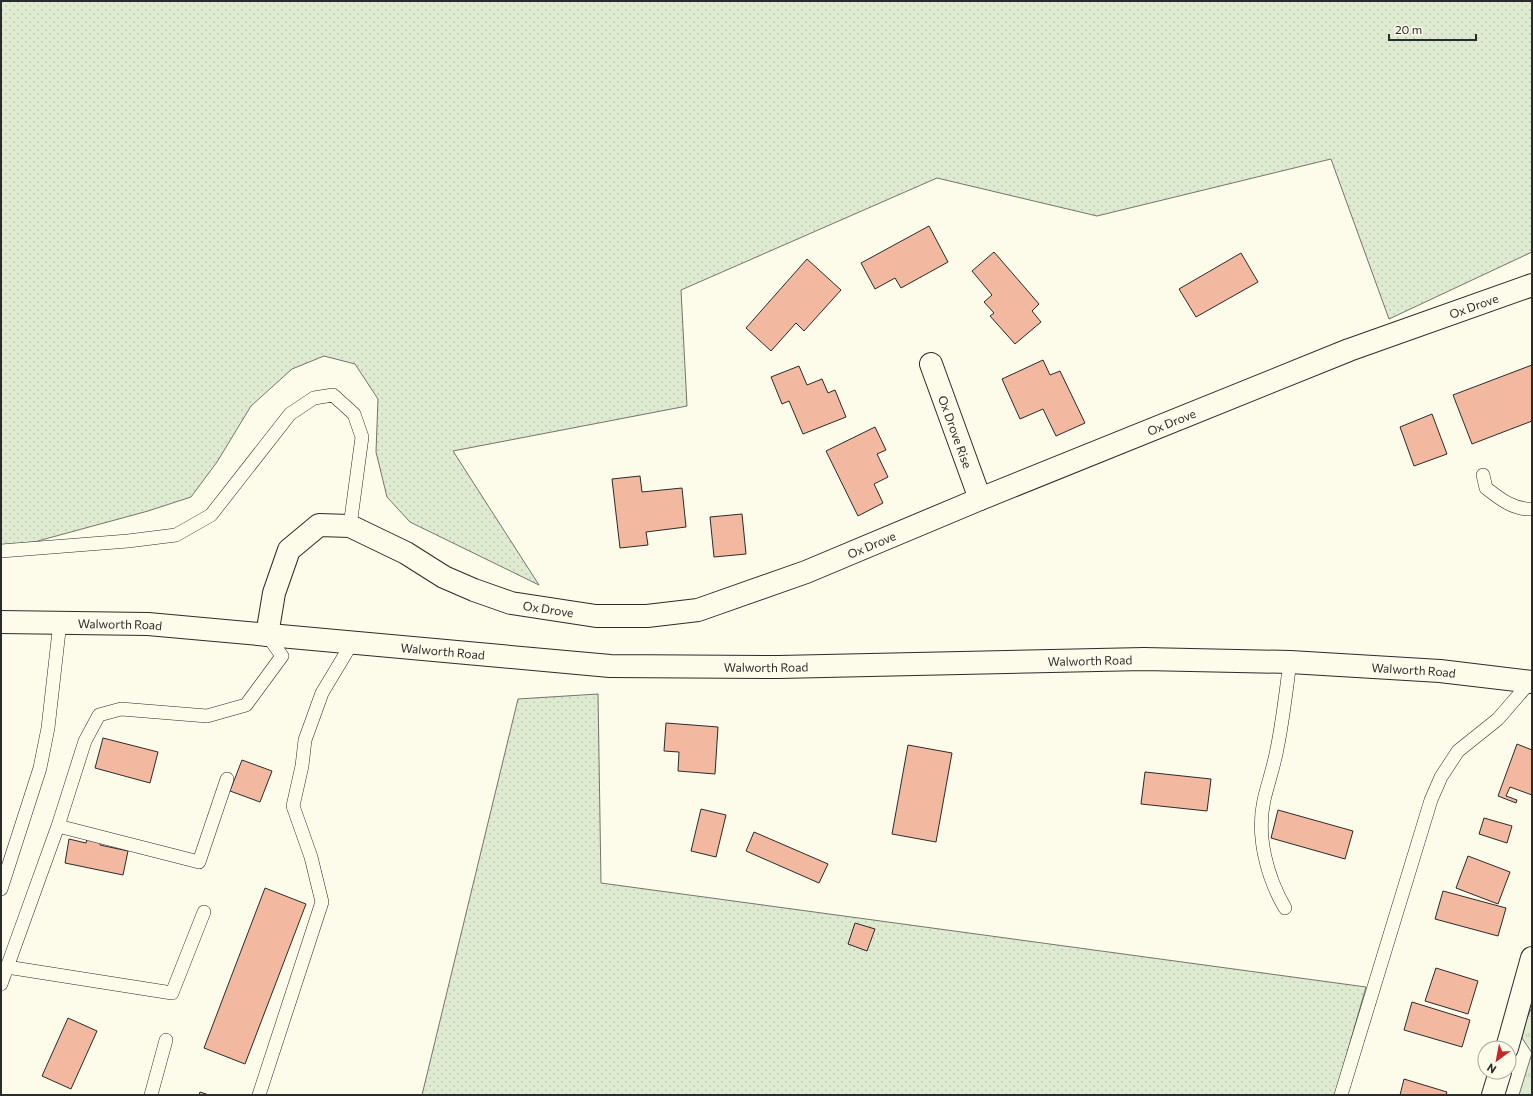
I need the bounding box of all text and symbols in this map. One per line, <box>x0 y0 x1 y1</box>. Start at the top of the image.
scale bar <box>1389 16 1476 42</box>
text: 20 m <box>1395 22 1422 36</box>
street label: Ox Drove <box>1447 291 1500 321</box>
street label: Ox Drove Rise <box>936 393 975 470</box>
street label: Ox Drove <box>1145 406 1198 438</box>
street label: Ox Drove <box>845 528 898 561</box>
street label: Ox Drove <box>522 598 575 619</box>
street label: Walworth Road <box>78 616 163 632</box>
street label: Walworth Road <box>400 640 486 662</box>
street label: Walworth Road <box>1048 652 1132 668</box>
street label: Walworth Road <box>724 659 809 674</box>
street label: Walworth Road <box>1371 660 1457 680</box>
north arrow <box>1477 1040 1517 1080</box>
text: N <box>1484 1061 1498 1077</box>

